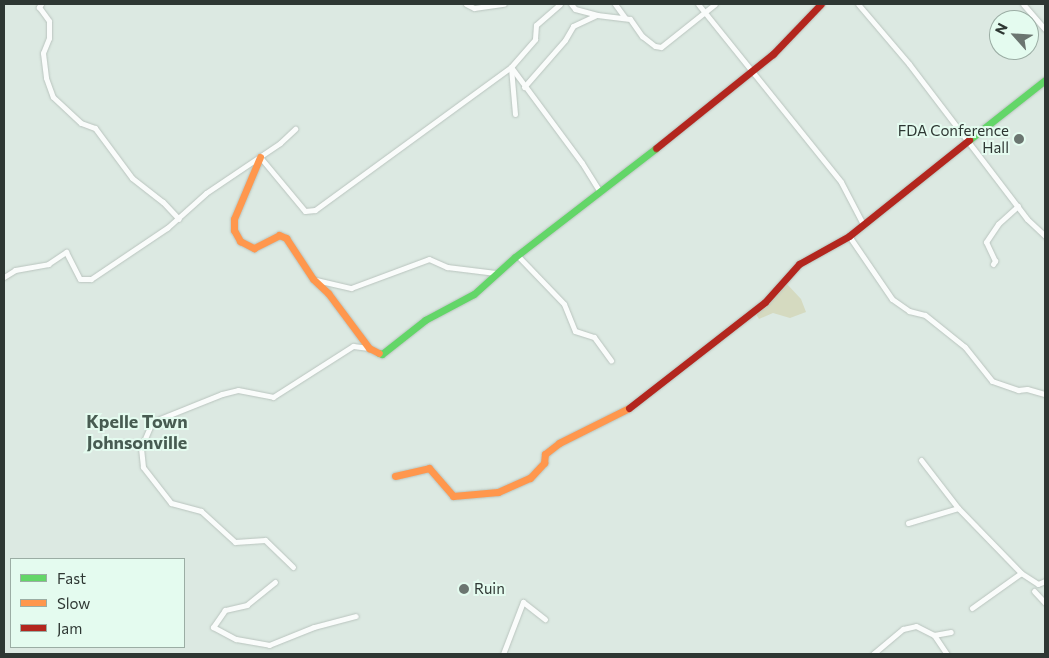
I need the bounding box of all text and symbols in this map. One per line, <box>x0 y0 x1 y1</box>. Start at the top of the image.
north arrow <box>989 10 1039 60</box>
text: N <box>991 20 1011 37</box>
place label: FDA Conference Hall <box>898 121 1009 156</box>
marker: FDA Conference Hall <box>1013 133 1025 145</box>
district label: Kpelle Town Johnsonville <box>86 411 188 454</box>
legend <box>10 558 185 648</box>
text: Fast <box>57 569 86 587</box>
place label: Ruin <box>474 580 505 598</box>
marker: Ruin <box>458 583 470 595</box>
text: Slow <box>57 594 90 612</box>
text: Jam <box>57 619 82 637</box>

